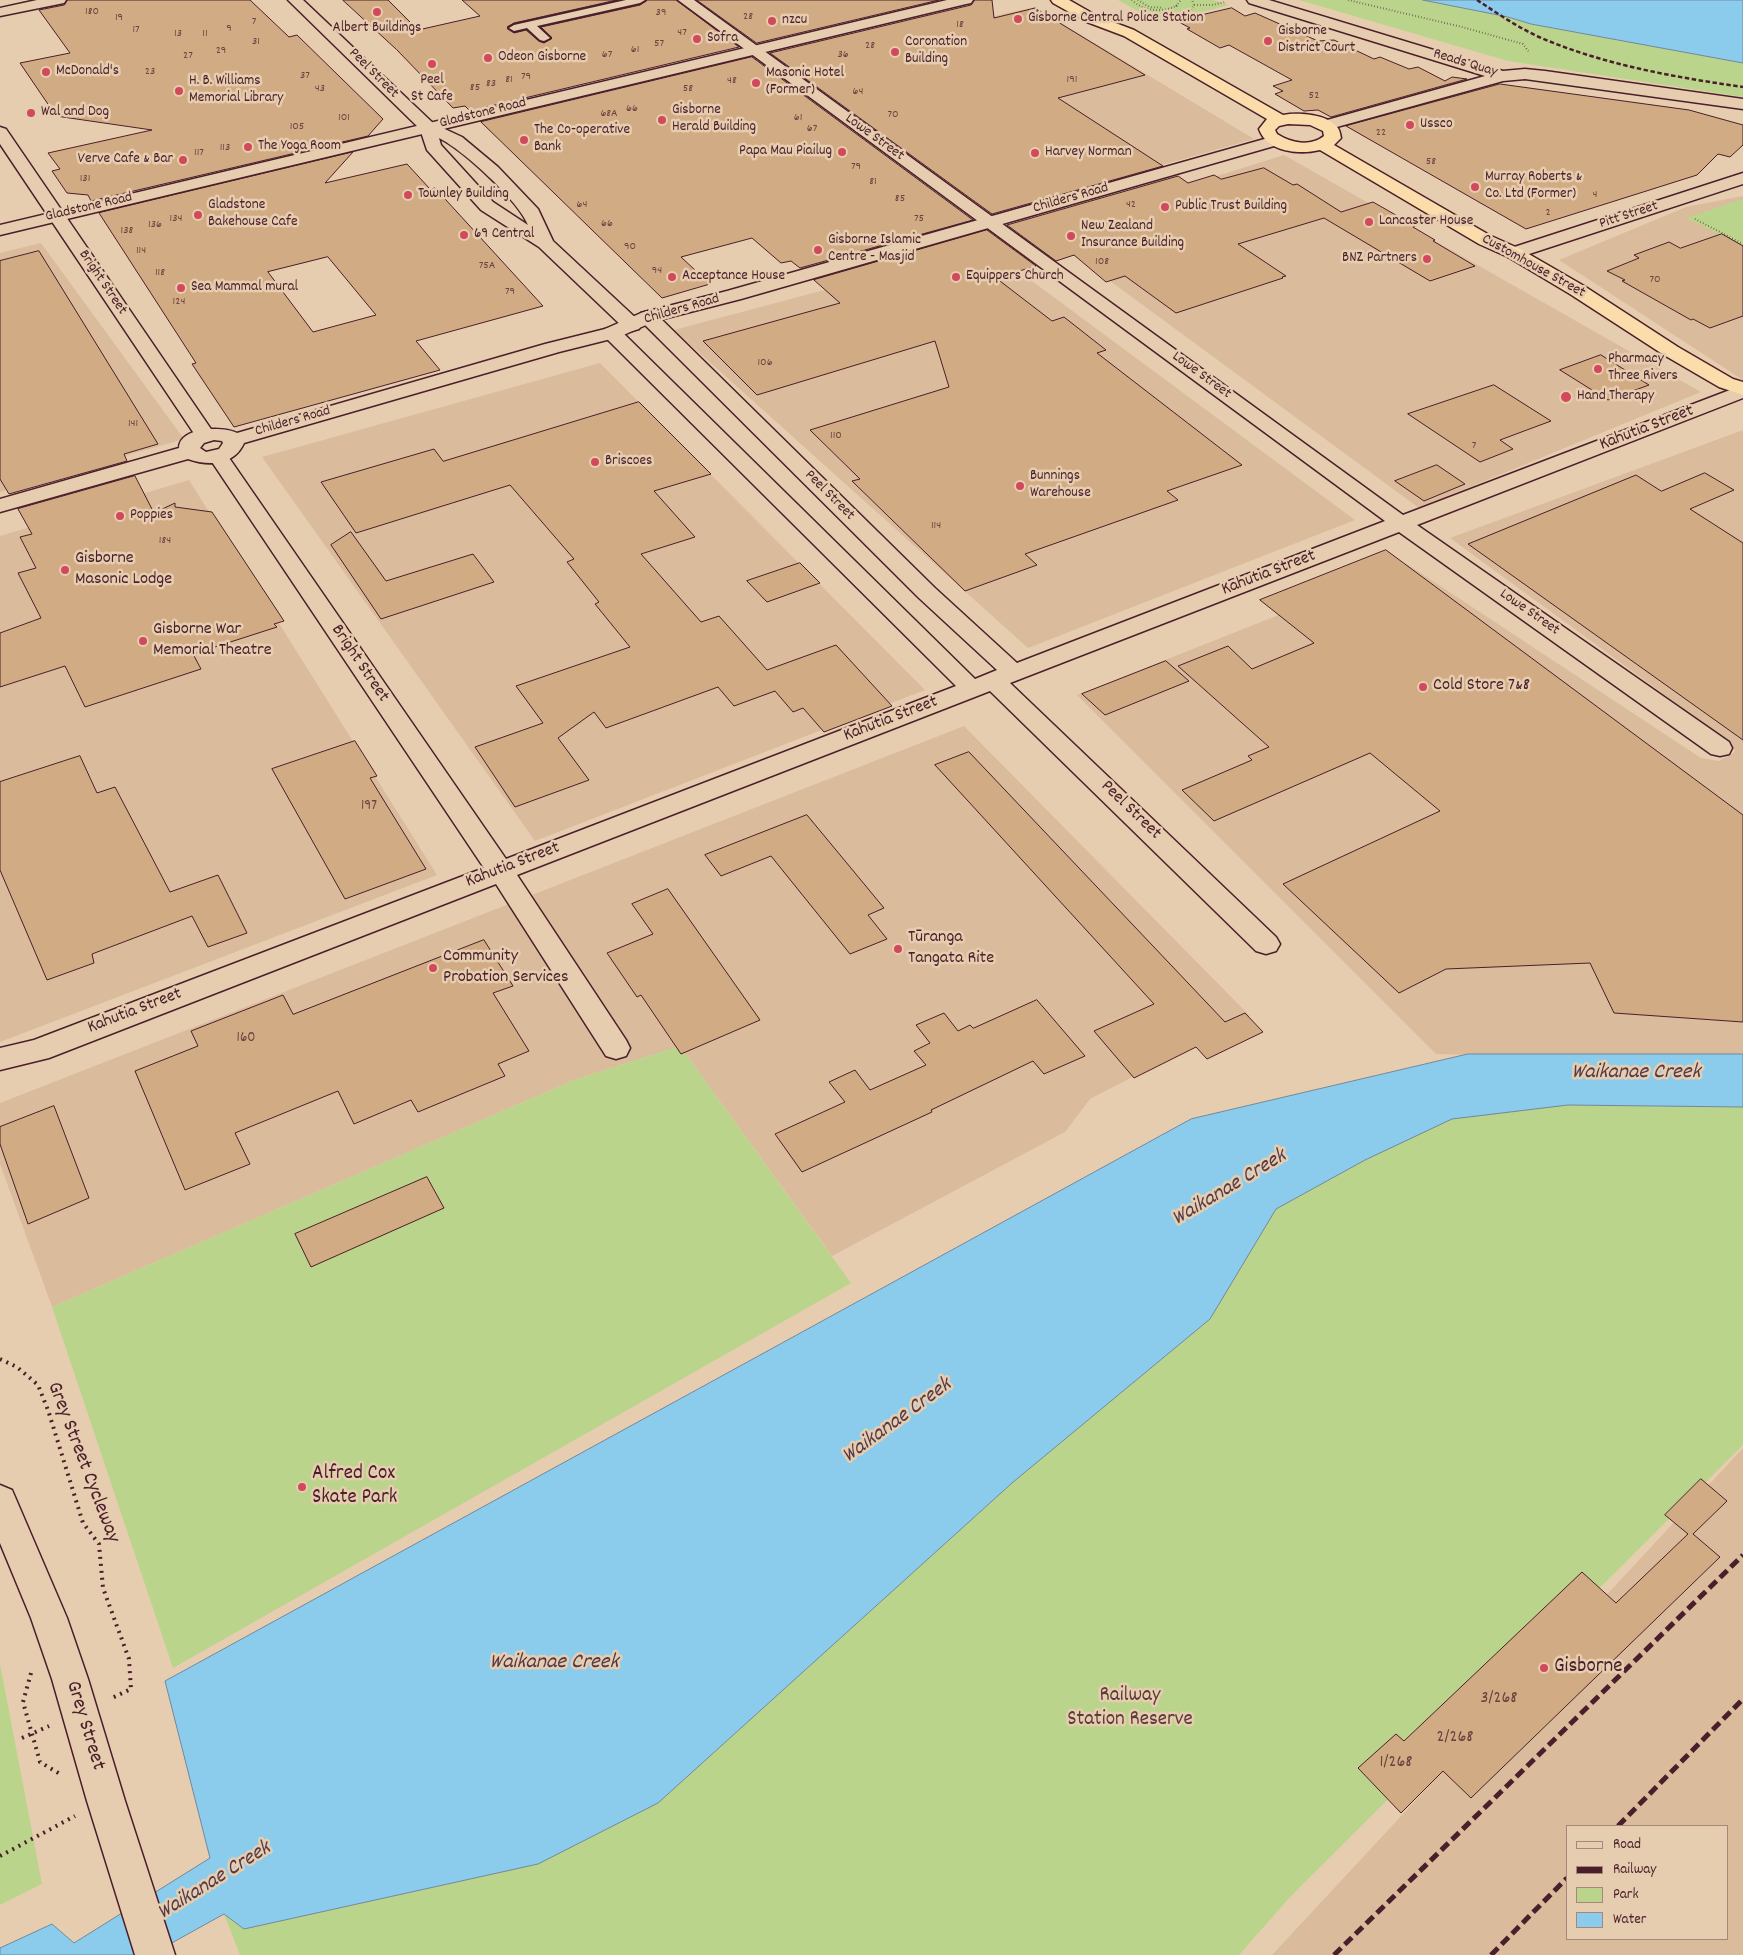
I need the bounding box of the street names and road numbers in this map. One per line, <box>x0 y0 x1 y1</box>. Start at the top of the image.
street label: Peel Street <box>344 45 402 103</box>
street label: Reads Quay <box>1431 46 1499 82</box>
street label: Gladstone Road <box>438 95 528 133</box>
street label: Lowe Street <box>841 110 907 166</box>
street label: Childers Road <box>1031 180 1111 218</box>
street label: Gladstone Road <box>44 189 134 227</box>
street label: Pitt Street <box>1597 198 1661 234</box>
street label: Customhouse Street <box>1478 231 1588 303</box>
street label: Bright Street <box>74 247 130 319</box>
street label: Childers Road <box>642 291 722 329</box>
street label: Lowe Street <box>1168 348 1234 404</box>
street label: Kahutia Street <box>1597 401 1697 457</box>
street label: Childers Road <box>253 403 333 441</box>
street label: Peel Street <box>800 467 858 525</box>
street label: Kahutia Street <box>1219 546 1319 602</box>
street label: Lowe Street <box>1496 586 1562 640</box>
street label: Bright Street <box>325 621 393 707</box>
street label: Kahutia Street <box>841 692 941 748</box>
street label: Peel Street <box>1095 777 1165 845</box>
street label: Kahutia Street <box>463 838 563 894</box>
street label: Kahutia Street <box>85 984 185 1040</box>
street label: Grey Street Cycleway <box>40 1379 124 1547</box>
street label: Grey Street <box>59 1678 109 1774</box>

